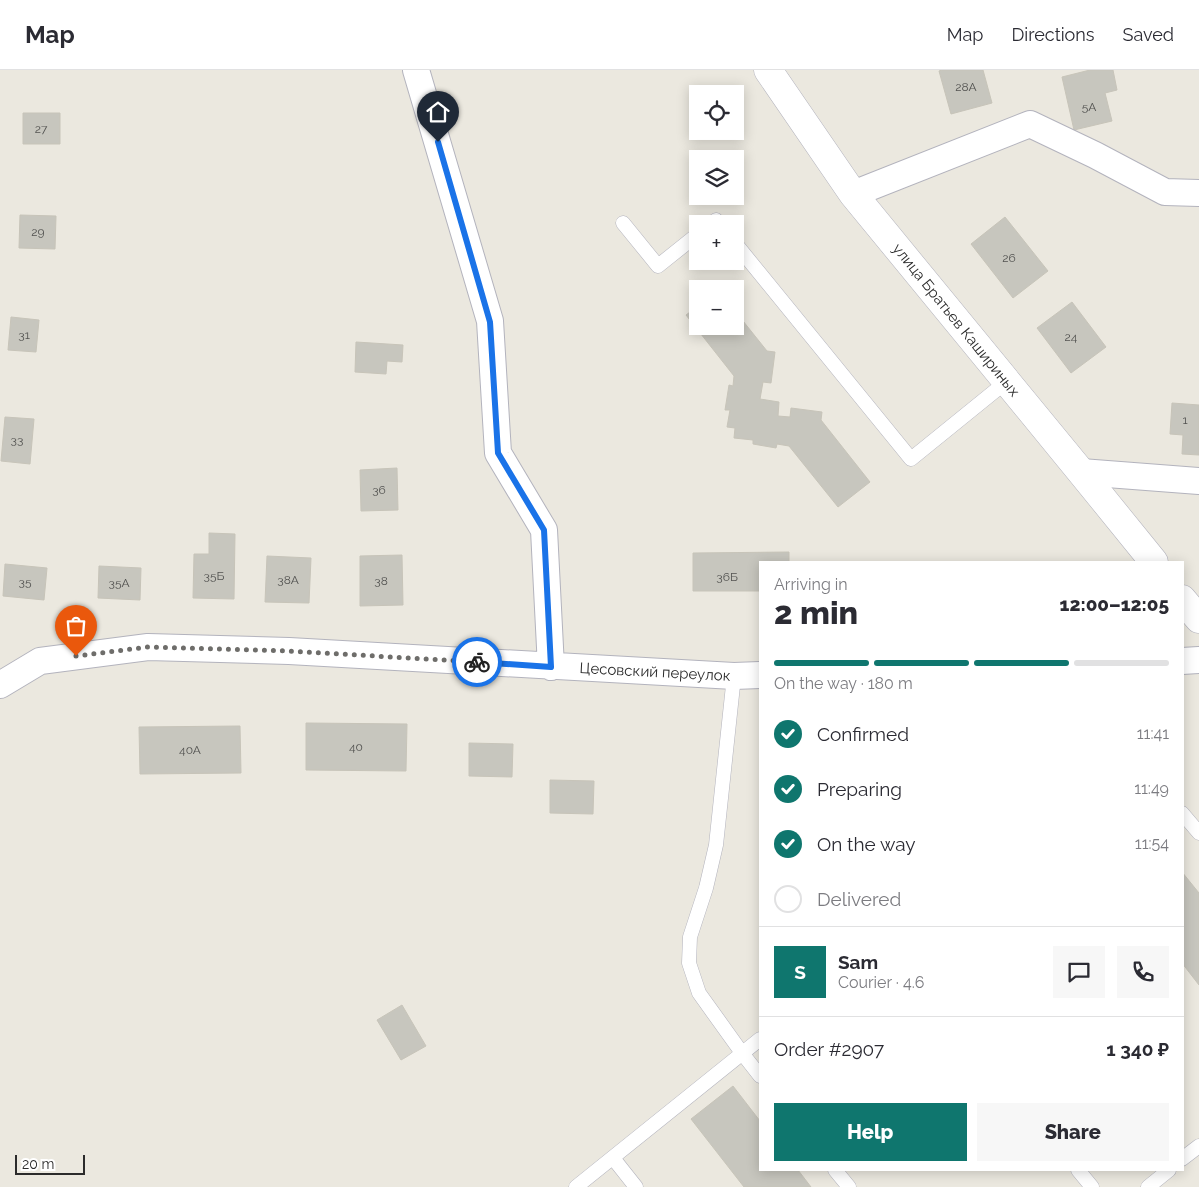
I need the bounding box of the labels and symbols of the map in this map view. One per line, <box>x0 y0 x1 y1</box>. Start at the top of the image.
house number: 28А <box>955 80 977 94</box>
pin <box>417 91 459 142</box>
house number: 5А <box>1082 100 1096 114</box>
house number: 27 <box>35 122 48 136</box>
house number: 29 <box>31 225 45 239</box>
street label: улица Братьев Кашириных <box>889 240 1024 400</box>
house number: 26 <box>1002 251 1016 265</box>
house number: 31 <box>18 328 30 342</box>
house number: 24 <box>1065 330 1078 344</box>
house number: 1 <box>1182 413 1188 427</box>
house number: 33 <box>11 433 23 447</box>
house number: 36 <box>372 483 386 497</box>
house number: 35Б <box>204 569 225 583</box>
house number: 36Б <box>716 570 738 584</box>
house number: 38А <box>277 573 299 587</box>
house number: 38 <box>374 574 388 588</box>
house number: 35 <box>19 575 32 589</box>
house number: 35А <box>108 576 130 590</box>
pin <box>55 605 97 656</box>
courier <box>452 637 502 687</box>
street label: Цесовский переулок <box>579 659 731 685</box>
house number: 40 <box>349 740 363 754</box>
house number: 40А <box>179 743 201 757</box>
scale bar <box>15 1152 85 1175</box>

